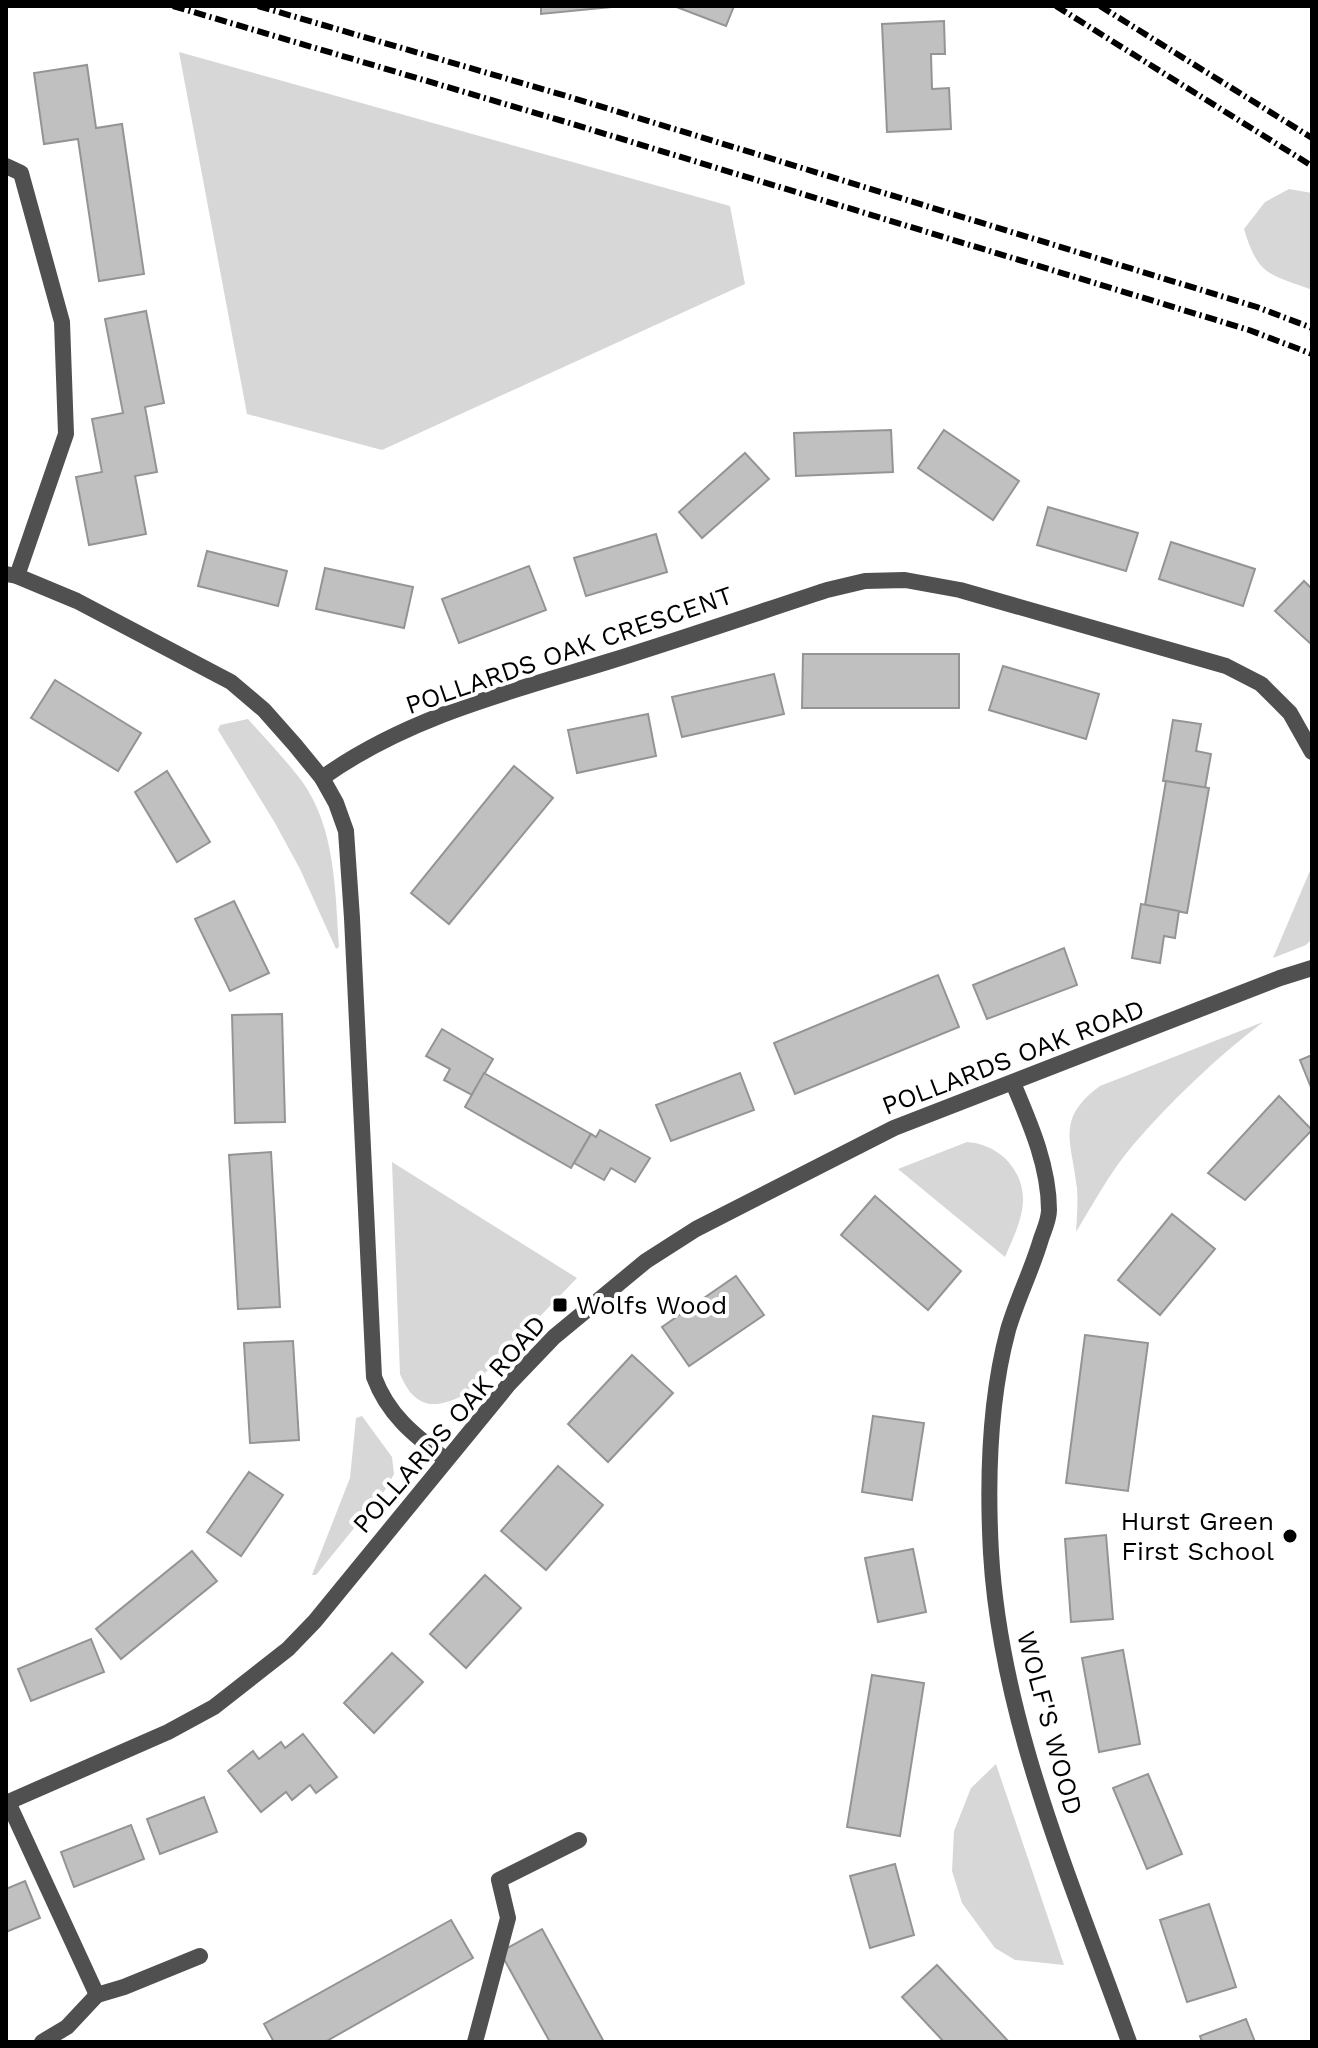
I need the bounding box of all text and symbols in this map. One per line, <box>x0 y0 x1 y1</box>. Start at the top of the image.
street label: POLLARDS OAK CRESCENT <box>401 580 737 720</box>
street label: POLLARDS OAK ROAD <box>878 993 1148 1121</box>
place label: Wolfs Wood <box>576 1290 727 1320</box>
marker: Wolfs Wood <box>551 1296 569 1314</box>
street label: POLLARDS OAK ROAD <box>346 1309 552 1539</box>
place label: Hurst Green First School <box>1120 1506 1274 1566</box>
marker: Hurst Green First School <box>1281 1527 1299 1545</box>
street label: WOLF'S WOOD <box>1011 1628 1089 1818</box>

